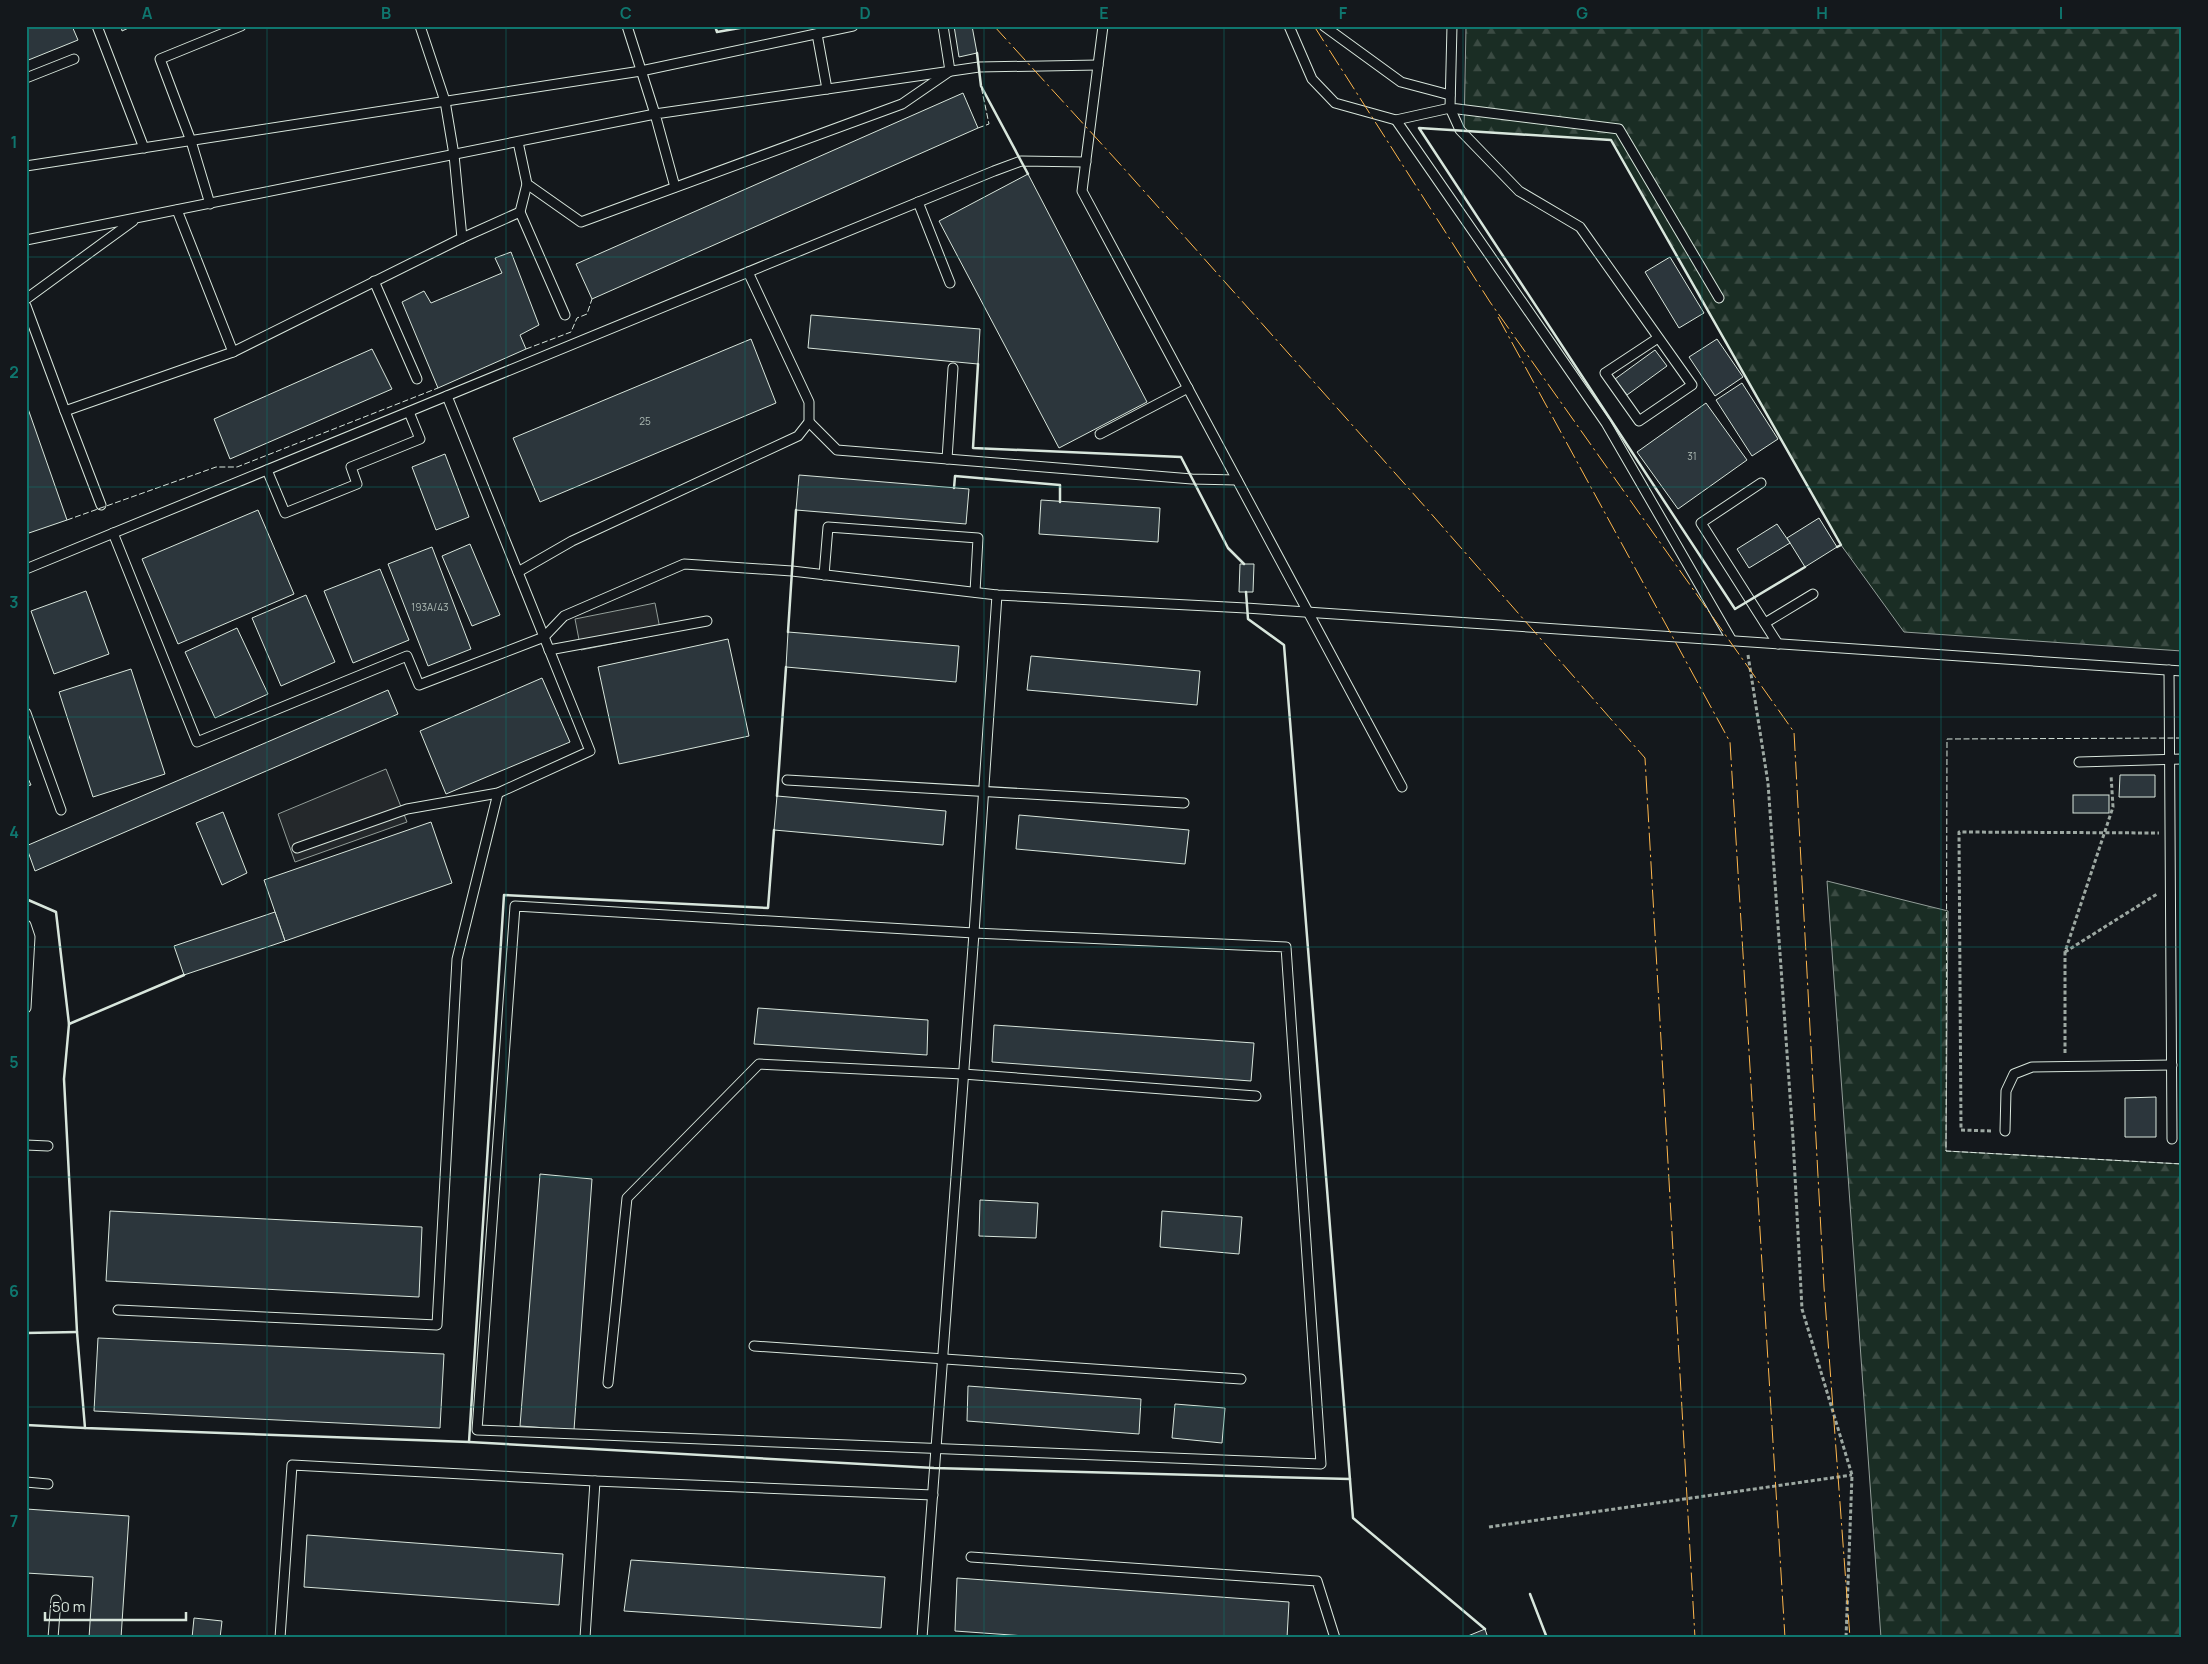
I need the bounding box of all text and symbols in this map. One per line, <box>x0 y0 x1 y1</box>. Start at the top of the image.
text: A <box>142 2 153 24</box>
text: B <box>381 2 391 24</box>
text: C <box>620 2 632 24</box>
text: D <box>859 2 871 24</box>
text: E <box>1099 2 1109 24</box>
text: F <box>1339 2 1348 24</box>
text: G <box>1576 2 1588 24</box>
text: H <box>1816 2 1828 24</box>
text: I <box>2059 2 2063 24</box>
text: 1 <box>10 131 18 153</box>
text: 2 <box>9 361 19 383</box>
house number: 25 <box>639 414 651 428</box>
house number: 31 <box>1687 449 1697 463</box>
text: 3 <box>9 591 19 613</box>
house number: 193А/43 <box>411 600 449 614</box>
text: 4 <box>9 821 19 843</box>
text: 5 <box>9 1051 19 1073</box>
text: 6 <box>9 1280 19 1302</box>
text: 7 <box>10 1510 18 1532</box>
scale bar <box>45 1589 186 1621</box>
text: 50 m <box>52 1596 86 1617</box>

